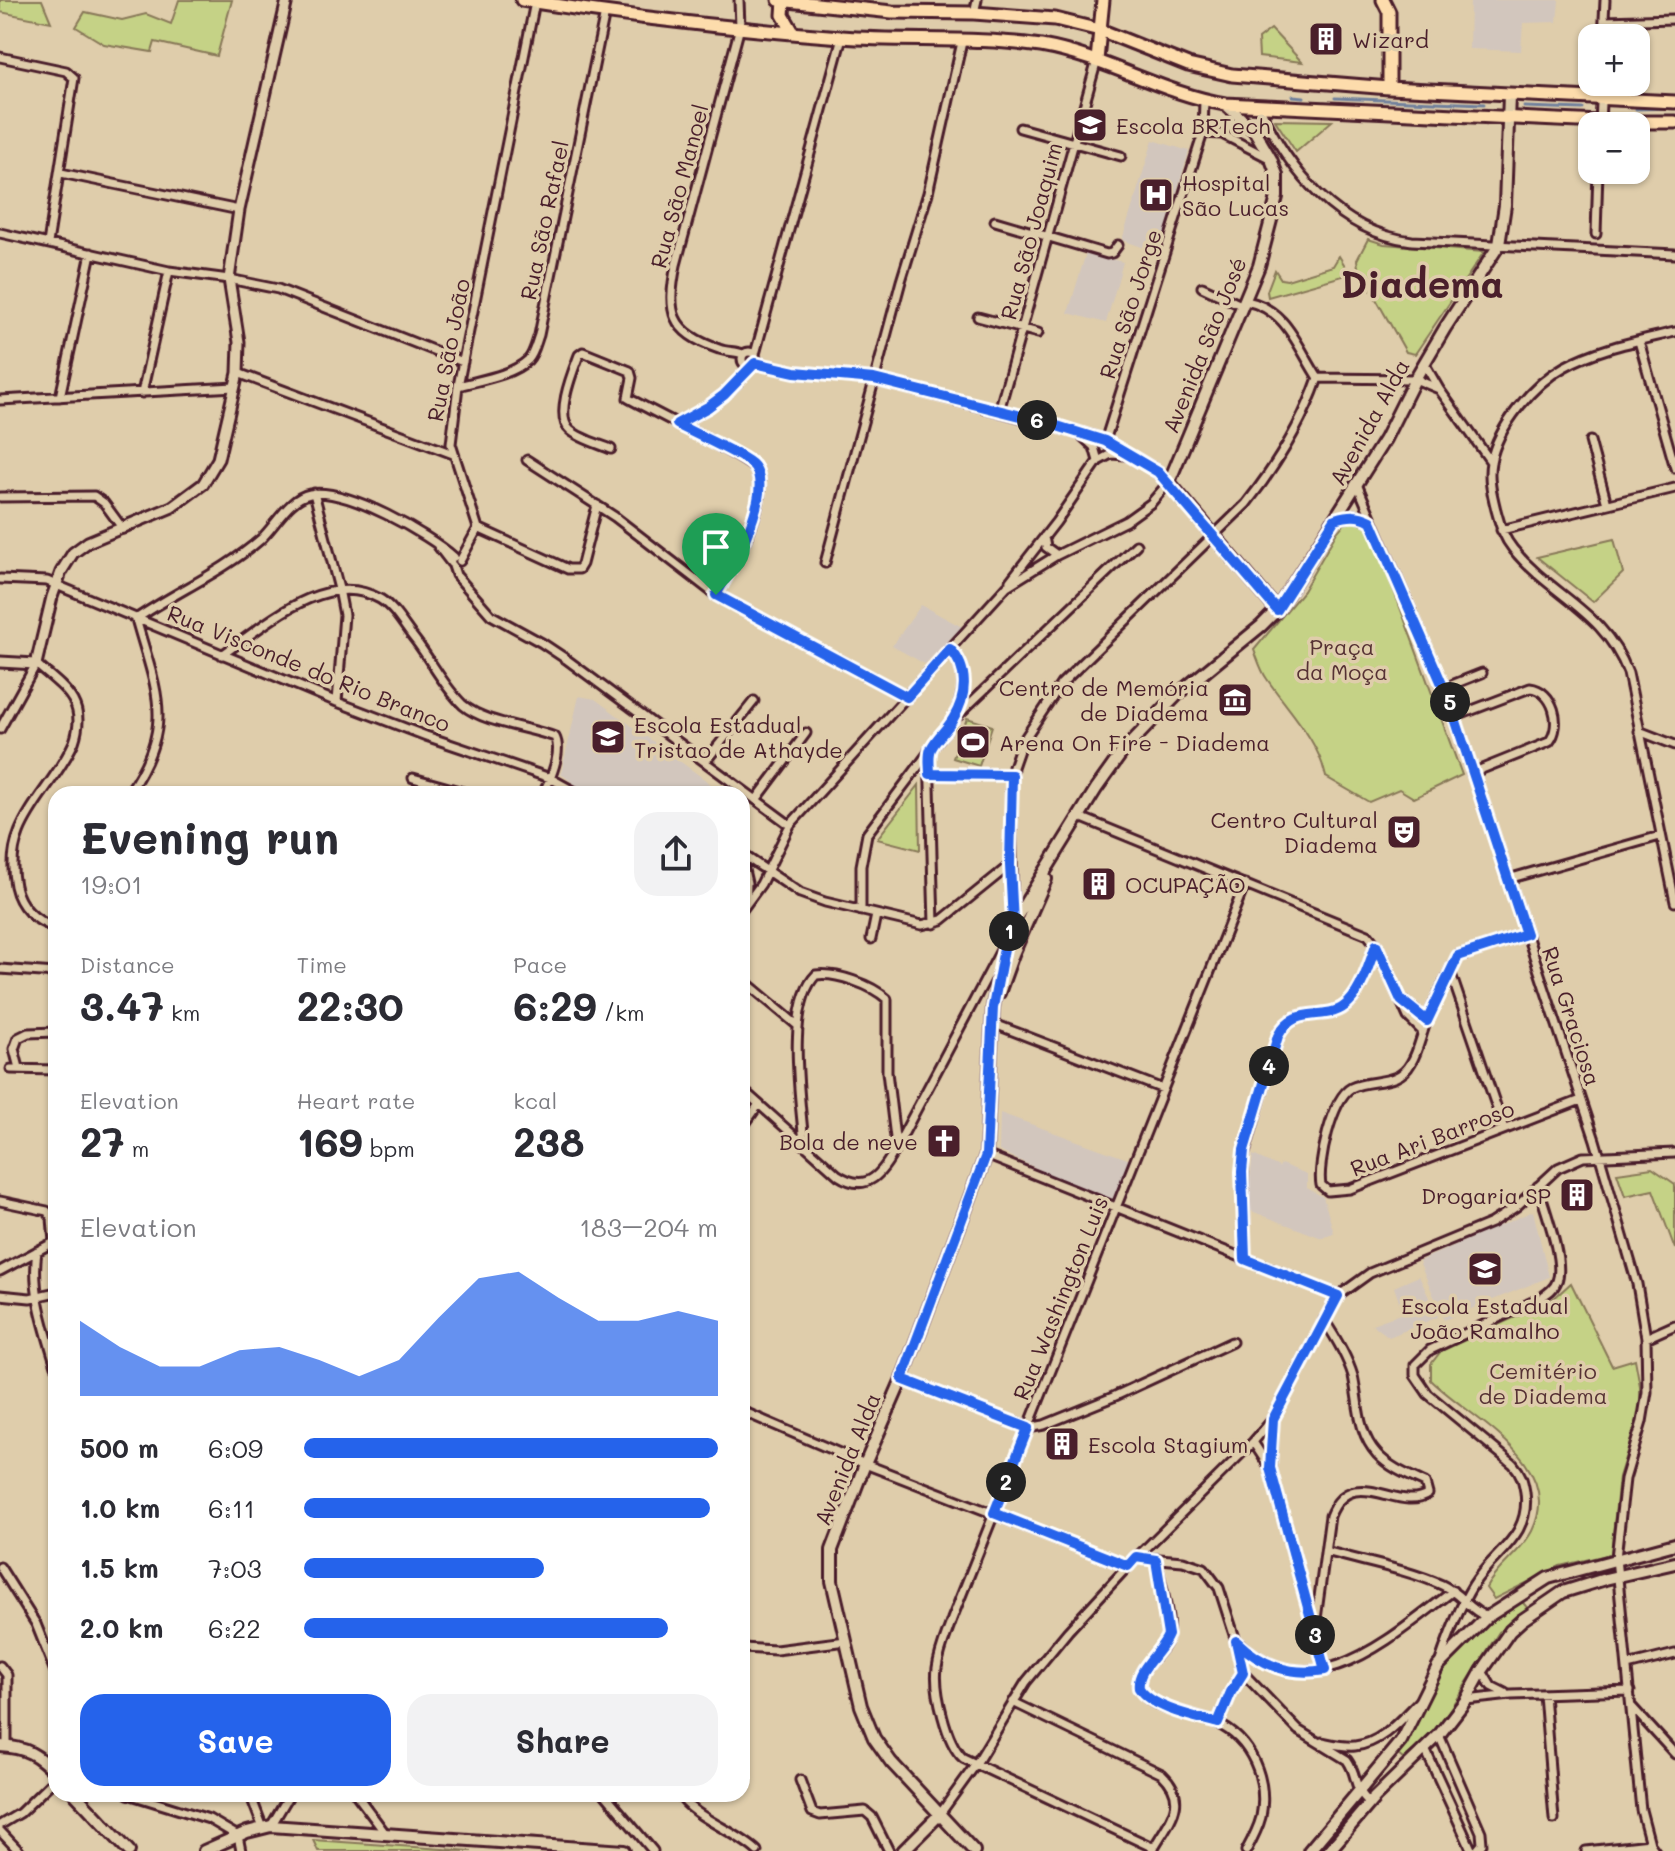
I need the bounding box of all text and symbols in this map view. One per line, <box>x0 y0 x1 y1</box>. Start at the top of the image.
building icon: Wizard <box>1307 20 1345 58</box>
map controls <box>1578 24 1650 184</box>
button: + <box>1578 24 1650 96</box>
place label: Wizard <box>1352 25 1429 54</box>
street label: Rua São Manoel <box>643 101 715 271</box>
school or university icon: Escola BRTech <box>1071 106 1109 144</box>
place label: Escola BRTech <box>1116 111 1271 140</box>
button: − <box>1578 112 1650 184</box>
street label: Rua São Rafael <box>513 138 575 302</box>
street label: Rua São Joaquim <box>993 139 1069 323</box>
place label: Hospital São Lucas <box>1182 168 1289 222</box>
hospital icon: Hospital São Lucas <box>1137 176 1175 214</box>
street label: Rua São Jorge <box>1092 226 1168 382</box>
street label: Avenida São José <box>1155 253 1253 437</box>
district label: Diadema <box>1340 258 1504 308</box>
street label: Rua São João <box>420 276 476 424</box>
street label: Avenida Alda <box>1322 354 1416 490</box>
pin: 6 <box>1017 400 1057 440</box>
text: 6 <box>1030 405 1044 434</box>
pin <box>682 513 750 595</box>
icon: arrive <box>694 525 738 569</box>
street label: Rua Visconde do Rio Branco <box>163 598 455 738</box>
park label: Praça da Moça <box>1296 632 1388 686</box>
place label: Centro de Memória de Diadema <box>999 673 1209 727</box>
museum icon: Centro de Memória de Diadema <box>1216 681 1254 719</box>
pin: 5 <box>1430 682 1470 722</box>
text: 5 <box>1444 687 1456 716</box>
place label: Escola Estadual Tristao de Athayde <box>634 710 843 764</box>
school or university icon: Escola Estadual Tristao de Athayde <box>589 718 627 756</box>
sports icon: Arena On Fire - Diadema <box>954 723 992 761</box>
place label: Arena On Fire - Diadema <box>999 728 1270 757</box>
place label: Centro Cultural Diadema <box>1210 805 1378 859</box>
text: Evening run <box>80 808 339 865</box>
button: share <box>634 812 718 896</box>
theatre icon: Centro Cultural Diadema <box>1385 813 1423 851</box>
building icon: OCUPAÇÃO <box>1080 865 1118 903</box>
text: 19:01 <box>80 867 143 901</box>
place label: OCUPAÇÃO <box>1125 870 1246 899</box>
pin: 1 <box>989 911 1029 951</box>
text: 1 <box>1004 916 1014 945</box>
street label: Rua Graciosa <box>1536 943 1608 1089</box>
text: Distance <box>80 950 175 979</box>
text: Time <box>297 950 347 979</box>
text: Pace <box>513 950 567 979</box>
text: 3.47 <box>80 979 164 1031</box>
text: 22:30 <box>297 979 404 1031</box>
text: 6:29 <box>513 979 597 1031</box>
text: km <box>164 998 200 1027</box>
text: /km <box>597 998 644 1027</box>
pin: 4 <box>1249 1046 1289 1086</box>
text: 4 <box>1262 1051 1276 1080</box>
text: Elevation <box>80 1086 179 1115</box>
text: Heart rate <box>297 1086 415 1115</box>
text: kcal <box>513 1086 557 1115</box>
street label: Rua Ari Barroso <box>1346 1093 1518 1183</box>
text: 27 <box>80 1115 125 1167</box>
text: 169 <box>297 1115 363 1167</box>
text: 238 <box>513 1115 585 1167</box>
church icon: Bola de neve <box>925 1122 963 1160</box>
place label: Bola de neve <box>779 1127 918 1156</box>
text: m <box>125 1134 149 1163</box>
text: bpm <box>363 1134 415 1163</box>
building icon: Drogaria SP <box>1558 1176 1596 1214</box>
place label: Drogaria SP <box>1421 1181 1551 1210</box>
street label: Rua Washington Luis <box>1006 1192 1114 1404</box>
text: Elevation <box>80 1210 197 1244</box>
text: 183–204 m <box>579 1210 718 1244</box>
school or university icon: Escola Estadual João Ramalho <box>1466 1250 1504 1288</box>
place label: Escola Estadual João Ramalho <box>1401 1291 1569 1345</box>
park label: Cemitério de Diadema <box>1479 1356 1607 1410</box>
street label: Avenida Alda <box>807 1389 887 1529</box>
building icon: Escola Stagium <box>1043 1425 1081 1463</box>
place label: Escola Stagium <box>1088 1430 1248 1459</box>
text: 500 m <box>80 1431 159 1465</box>
text: 6:09 <box>208 1431 263 1465</box>
pin: 2 <box>986 1462 1026 1502</box>
text: 2 <box>1000 1467 1012 1496</box>
text: 1.0 km <box>80 1491 160 1525</box>
text: 6:11 <box>208 1491 255 1525</box>
text: 1.5 km <box>80 1551 159 1585</box>
text: 7:03 <box>208 1551 262 1585</box>
text: 2.0 km <box>80 1611 163 1645</box>
text: 6:22 <box>208 1611 261 1645</box>
pin: 3 <box>1295 1615 1335 1655</box>
text: 3 <box>1308 1620 1322 1649</box>
button: Save <box>80 1694 391 1786</box>
button: Share <box>407 1694 718 1786</box>

